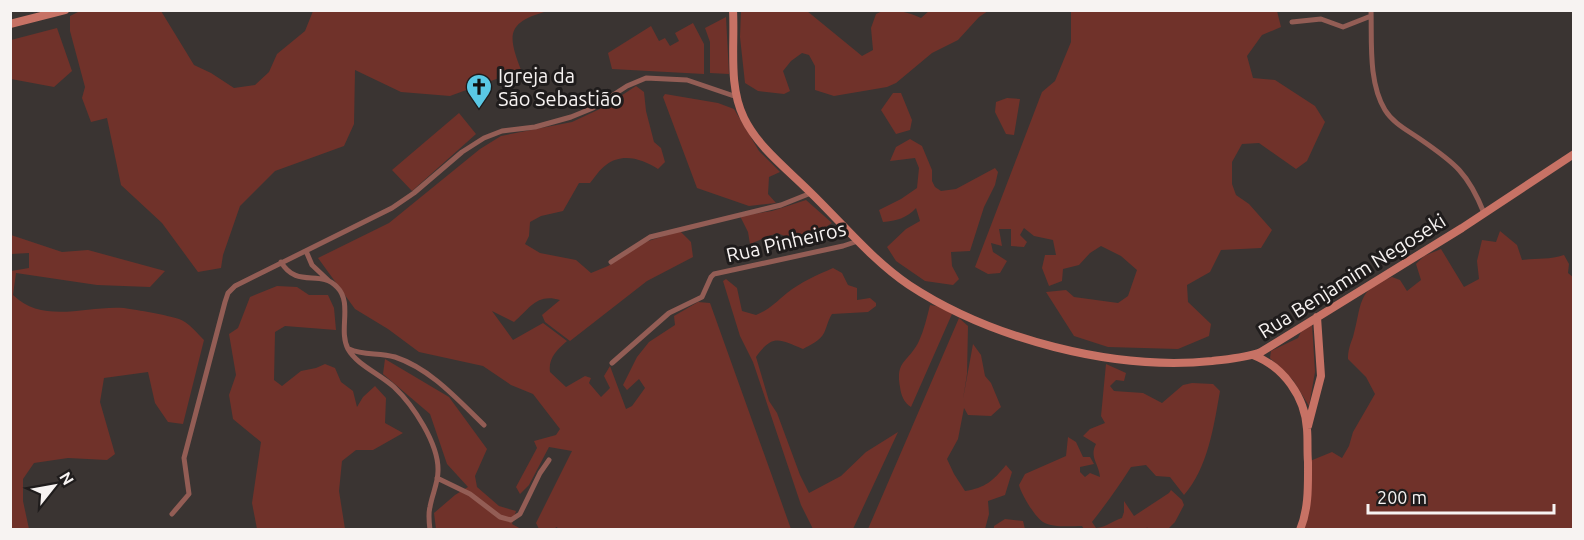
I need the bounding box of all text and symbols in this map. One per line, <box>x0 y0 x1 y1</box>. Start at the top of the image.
place label: Igreja da São Sebastião <box>498 64 622 110</box>
church icon: Igreja da São Sebastião <box>464 72 494 110</box>
street label: Rua Benjamim Negoseki <box>1254 209 1450 343</box>
street label: Rua Pinheiros <box>724 217 848 266</box>
north arrow <box>24 456 84 516</box>
text: N <box>56 469 78 488</box>
scale bar <box>1368 477 1554 515</box>
text: 200 m <box>1377 487 1427 507</box>

